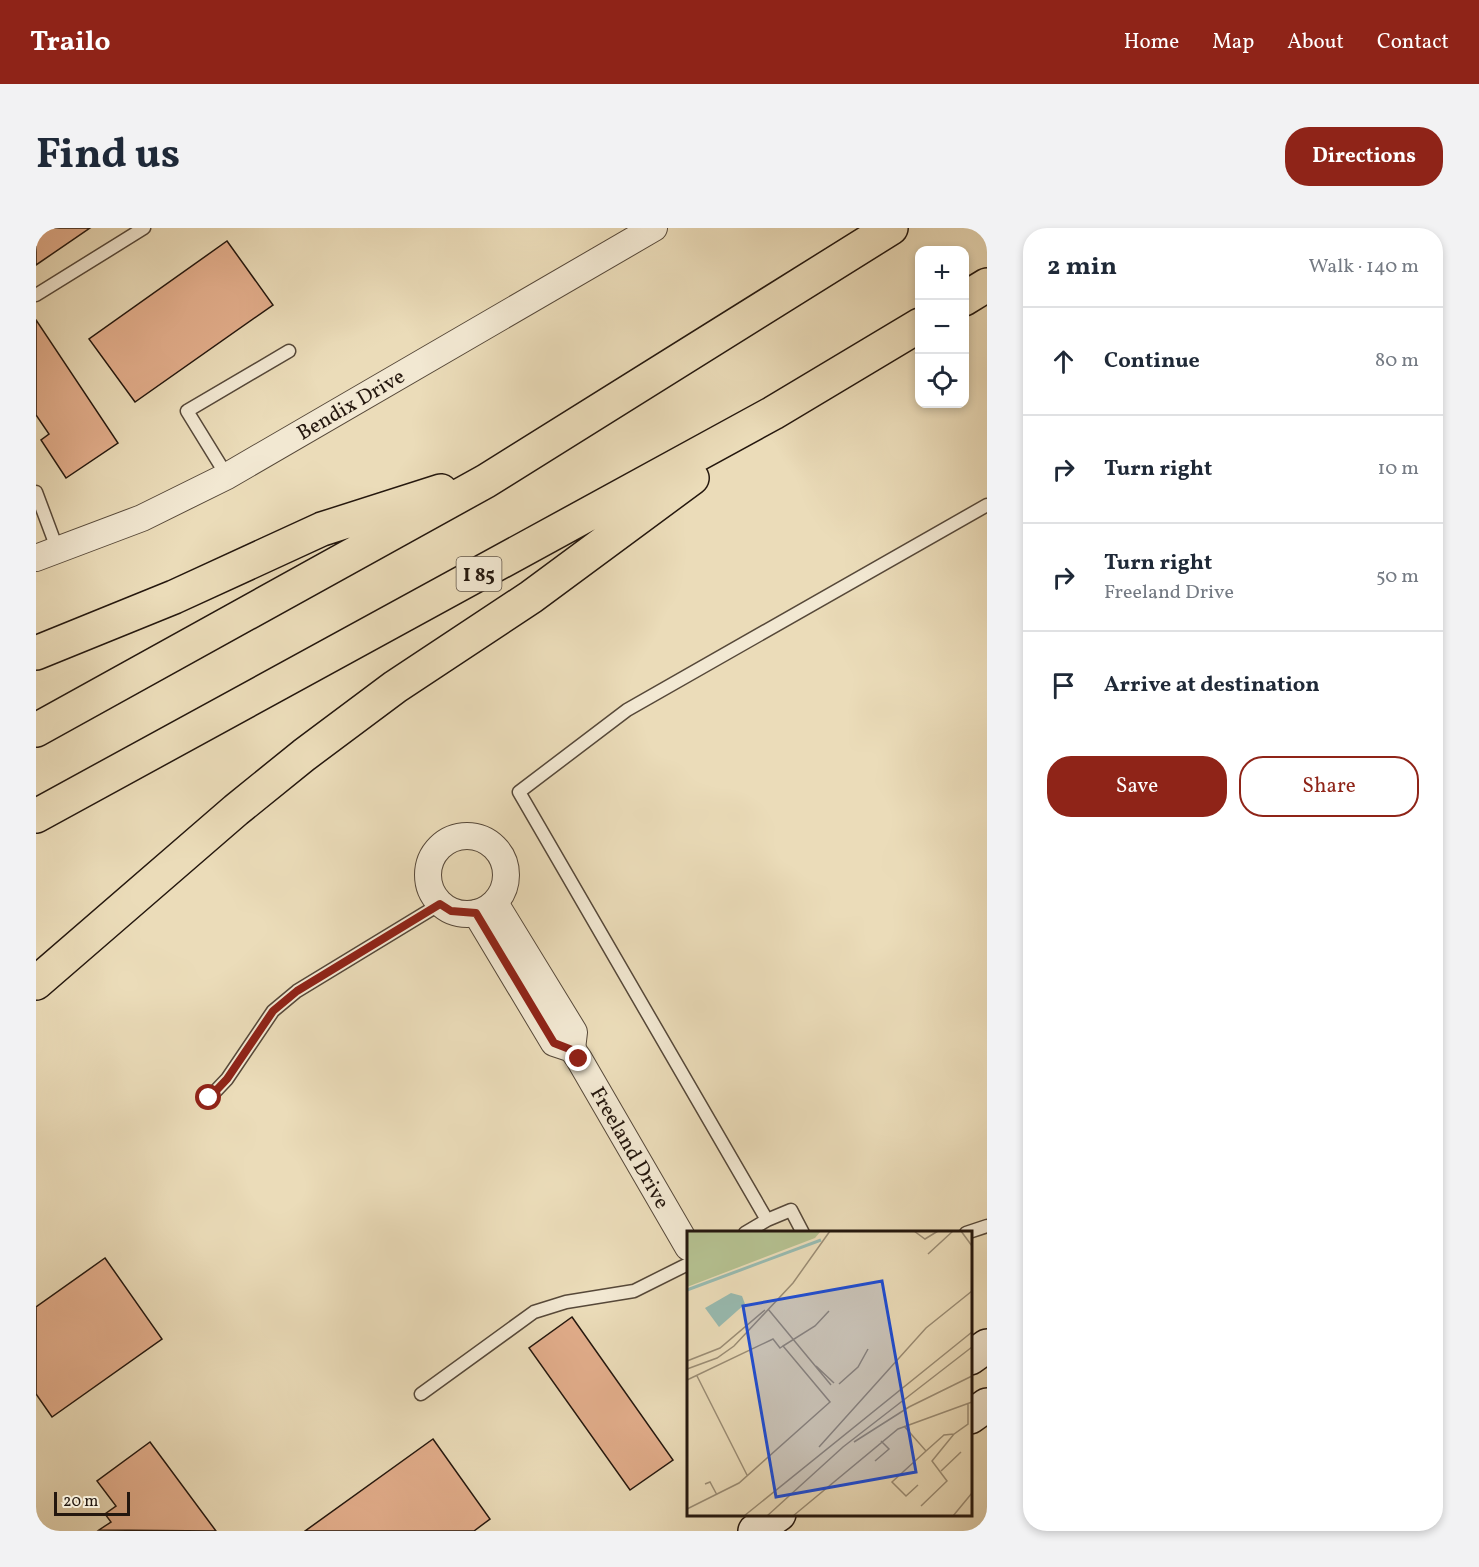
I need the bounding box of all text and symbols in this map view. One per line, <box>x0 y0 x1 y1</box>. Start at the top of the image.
text: Trailo <box>30 23 111 62</box>
text: Home <box>1124 28 1179 57</box>
text: Map <box>1212 28 1254 57</box>
text: About <box>1287 28 1344 57</box>
text: Contact <box>1377 28 1449 57</box>
text: Find us <box>36 127 180 186</box>
button: Directions <box>1285 127 1443 186</box>
map controls <box>915 246 969 408</box>
button: + <box>915 246 969 300</box>
text: 2 min <box>1047 249 1117 285</box>
text: Walk · 140 m <box>1309 253 1419 281</box>
button: − <box>915 300 969 354</box>
icon: ahead <box>1047 345 1080 378</box>
text: Continue <box>1104 346 1200 377</box>
text: 80 m <box>1375 347 1419 375</box>
button: locate <box>915 354 969 408</box>
street label: Bendix Drive <box>292 363 411 448</box>
icon: right <box>1047 453 1080 486</box>
text: Turn right <box>1104 454 1212 485</box>
text: 10 m <box>1378 455 1419 483</box>
text: Turn right <box>1104 548 1212 579</box>
road number: I 85 <box>456 557 502 591</box>
icon: right <box>1047 561 1080 594</box>
text: 50 m <box>1376 563 1419 591</box>
text: Freeland Drive <box>1104 579 1234 607</box>
icon: arrive <box>1047 669 1080 702</box>
text: Arrive at destination <box>1104 670 1320 701</box>
button: Save <box>1047 756 1227 817</box>
button: Share <box>1239 756 1419 817</box>
route end <box>565 1045 591 1071</box>
street label: Freeland Drive <box>582 1082 676 1215</box>
route start <box>195 1084 221 1110</box>
inset map <box>687 1231 972 1516</box>
scale bar <box>54 1489 130 1516</box>
text: 20 m <box>63 1491 98 1513</box>

